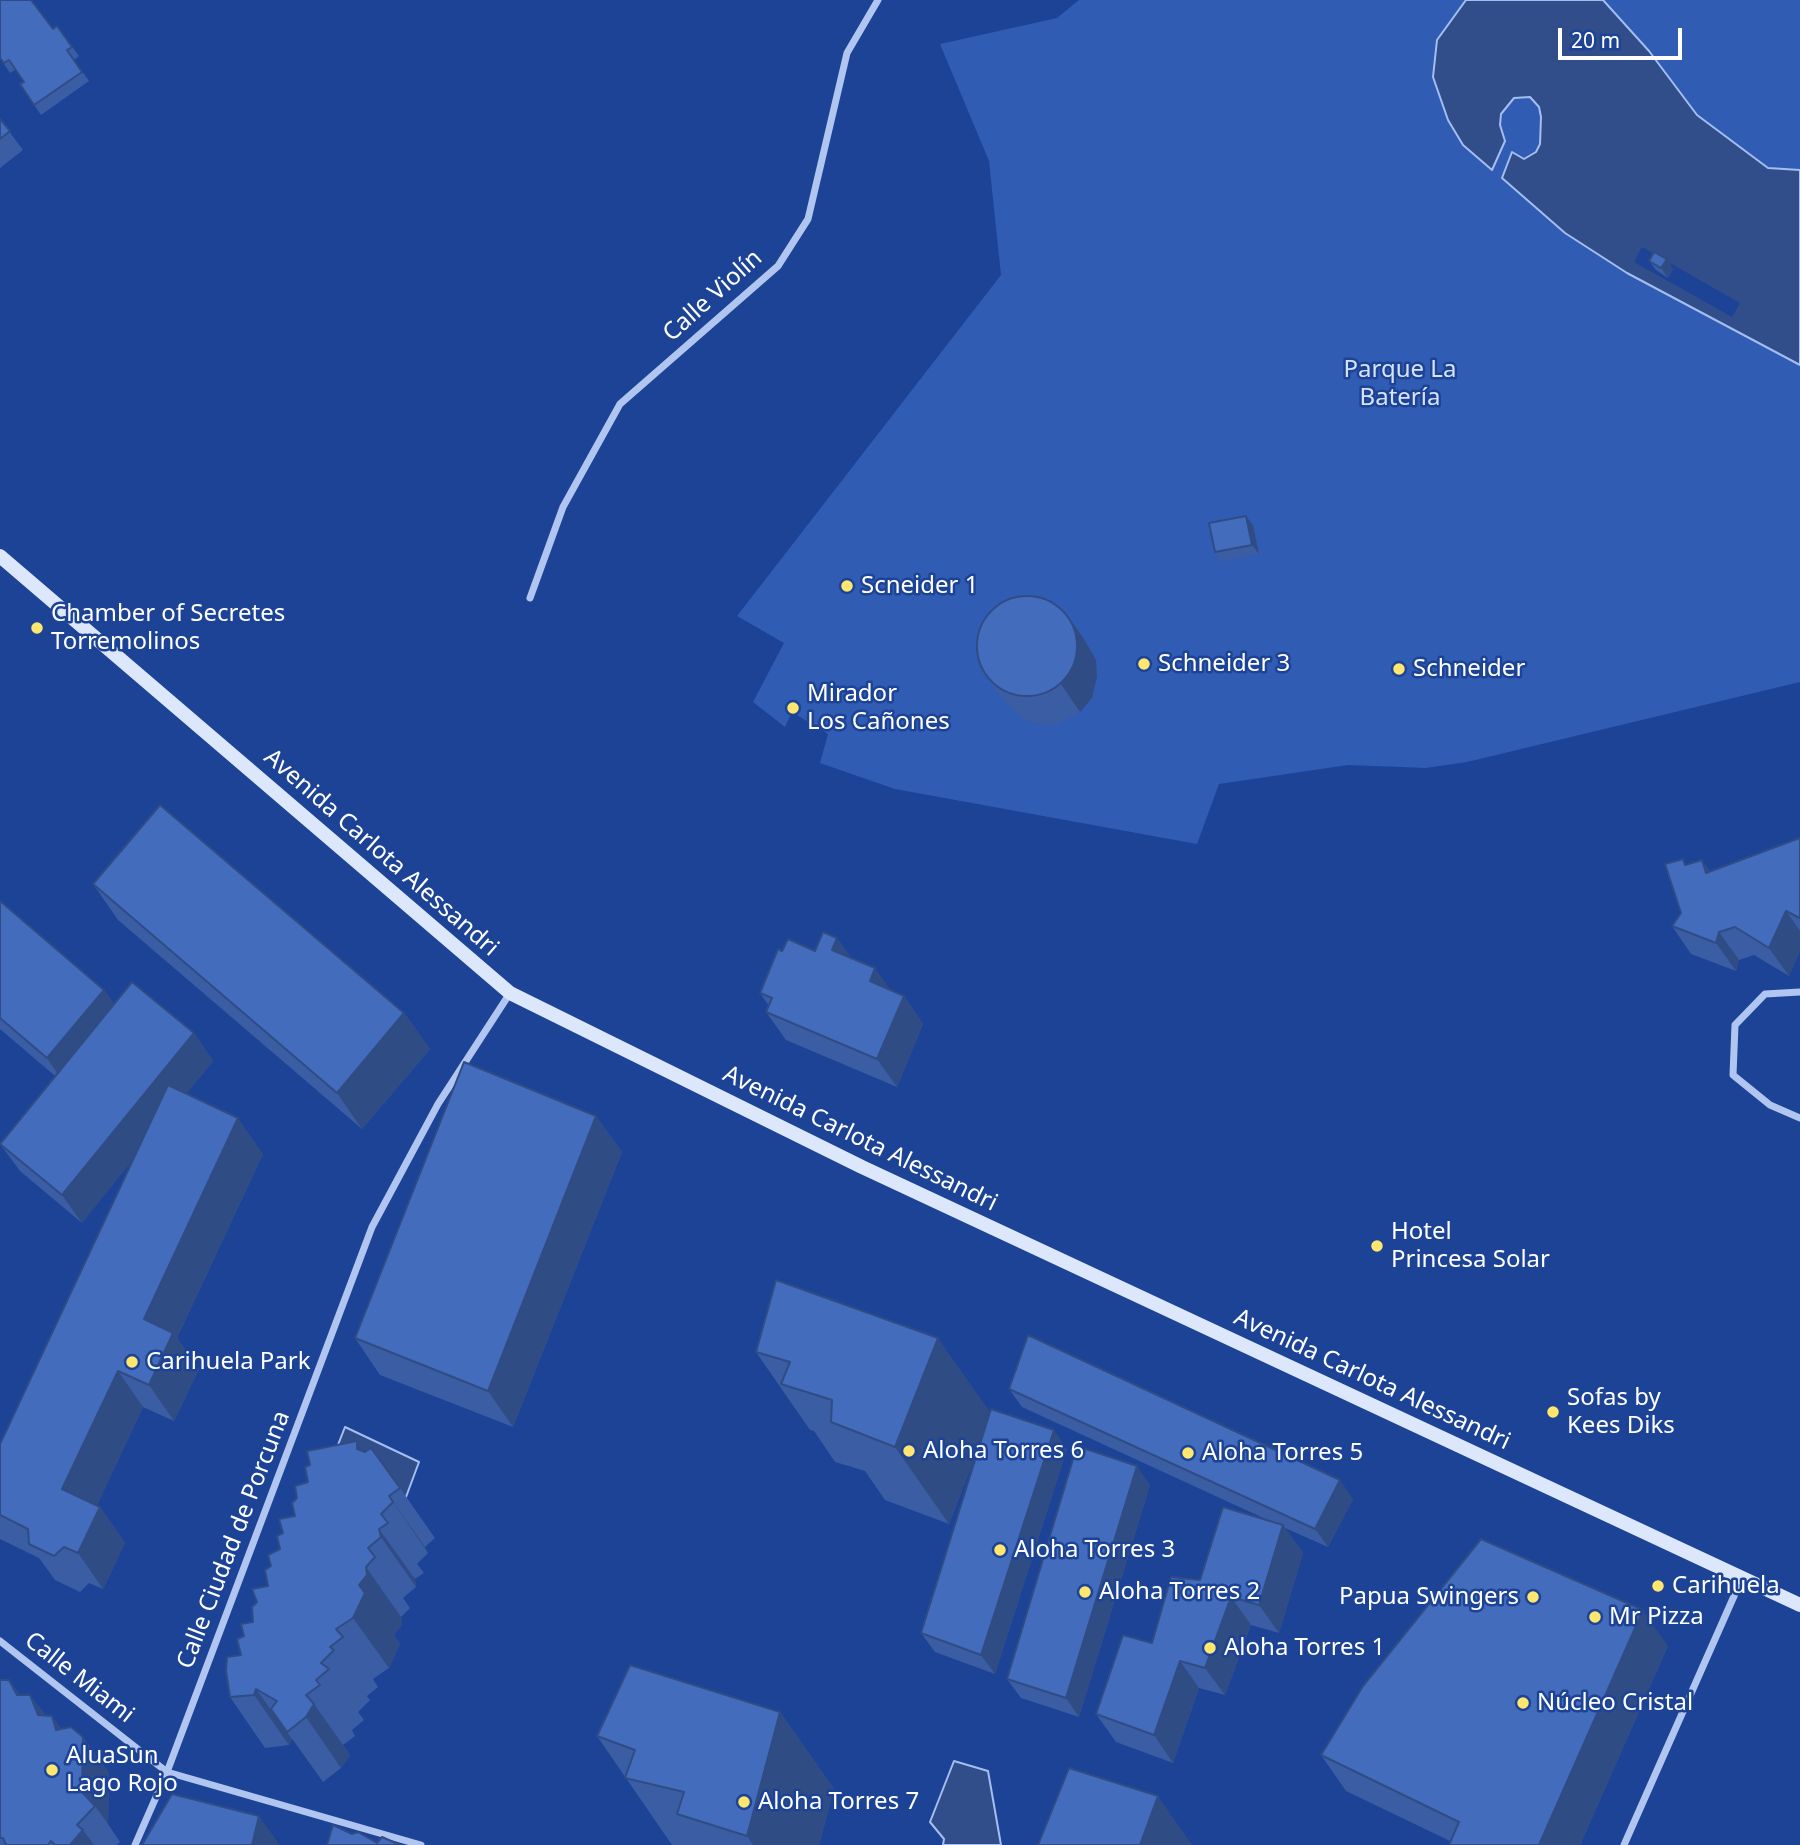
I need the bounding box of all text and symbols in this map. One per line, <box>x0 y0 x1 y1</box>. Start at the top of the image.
scale bar <box>1562 14 1686 58</box>
text: 20 m <box>1571 26 1620 54</box>
street label: Calle Violín <box>658 244 768 348</box>
park label: Parque La Batería <box>1344 356 1456 412</box>
place label: Scneider 1 <box>861 572 978 600</box>
marker: Scneider 1 <box>839 578 855 594</box>
place label: Chamber of Secretes Torremolinos <box>51 600 285 656</box>
marker: Chamber of Secretes Torremolinos <box>29 620 45 636</box>
place label: Schneider 3 <box>1158 650 1290 678</box>
place label: Schneider <box>1413 655 1525 683</box>
marker: Schneider 3 <box>1136 656 1152 672</box>
marker: Schneider <box>1391 661 1407 677</box>
place label: Mirador Los Cañones <box>807 680 950 736</box>
marker: Mirador Los Cañones <box>785 700 801 716</box>
street label: Avenida Carlota Alessandri <box>258 743 504 963</box>
street label: Avenida Carlota Alessandri <box>718 1060 1002 1218</box>
place label: Hotel Princesa Solar <box>1391 1218 1550 1274</box>
marker: Hotel Princesa Solar <box>1369 1238 1385 1254</box>
street label: Avenida Carlota Alessandri <box>1229 1303 1515 1457</box>
place label: Carihuela Park <box>146 1348 311 1376</box>
marker: Carihuela Park <box>124 1354 140 1370</box>
place label: Sofas by Kees Diks <box>1567 1384 1675 1440</box>
marker: Sofas by Kees Diks <box>1545 1404 1561 1420</box>
street label: Calle Ciudad de Porcuna <box>171 1407 297 1673</box>
place label: Aloha Torres 6 <box>923 1437 1084 1465</box>
place label: Aloha Torres 5 <box>1202 1439 1363 1467</box>
marker: Aloha Torres 6 <box>901 1443 917 1459</box>
marker: Aloha Torres 5 <box>1180 1445 1196 1461</box>
place label: Aloha Torres 3 <box>1014 1536 1175 1564</box>
marker: Aloha Torres 3 <box>992 1542 1008 1558</box>
place label: Carihuela <box>1672 1572 1780 1600</box>
place label: Aloha Torres 2 <box>1099 1578 1260 1606</box>
marker: Carihuela <box>1650 1578 1666 1594</box>
place label: Papua Swingers <box>1339 1583 1519 1611</box>
marker: Aloha Torres 2 <box>1077 1584 1093 1600</box>
marker: Papua Swingers <box>1525 1589 1541 1605</box>
place label: Mr Pizza <box>1609 1603 1704 1631</box>
marker: Mr Pizza <box>1587 1609 1603 1625</box>
street label: Calle Miami <box>19 1626 139 1730</box>
place label: Aloha Torres 1 <box>1224 1634 1385 1662</box>
marker: Aloha Torres 1 <box>1202 1640 1218 1656</box>
place label: Núcleo Cristal <box>1537 1689 1693 1717</box>
marker: Núcleo Cristal <box>1515 1695 1531 1711</box>
place label: AluaSun Lago Rojo <box>66 1742 178 1798</box>
marker: AluaSun Lago Rojo <box>44 1762 60 1778</box>
place label: Aloha Torres 7 <box>758 1788 919 1816</box>
marker: Aloha Torres 7 <box>736 1794 752 1810</box>

